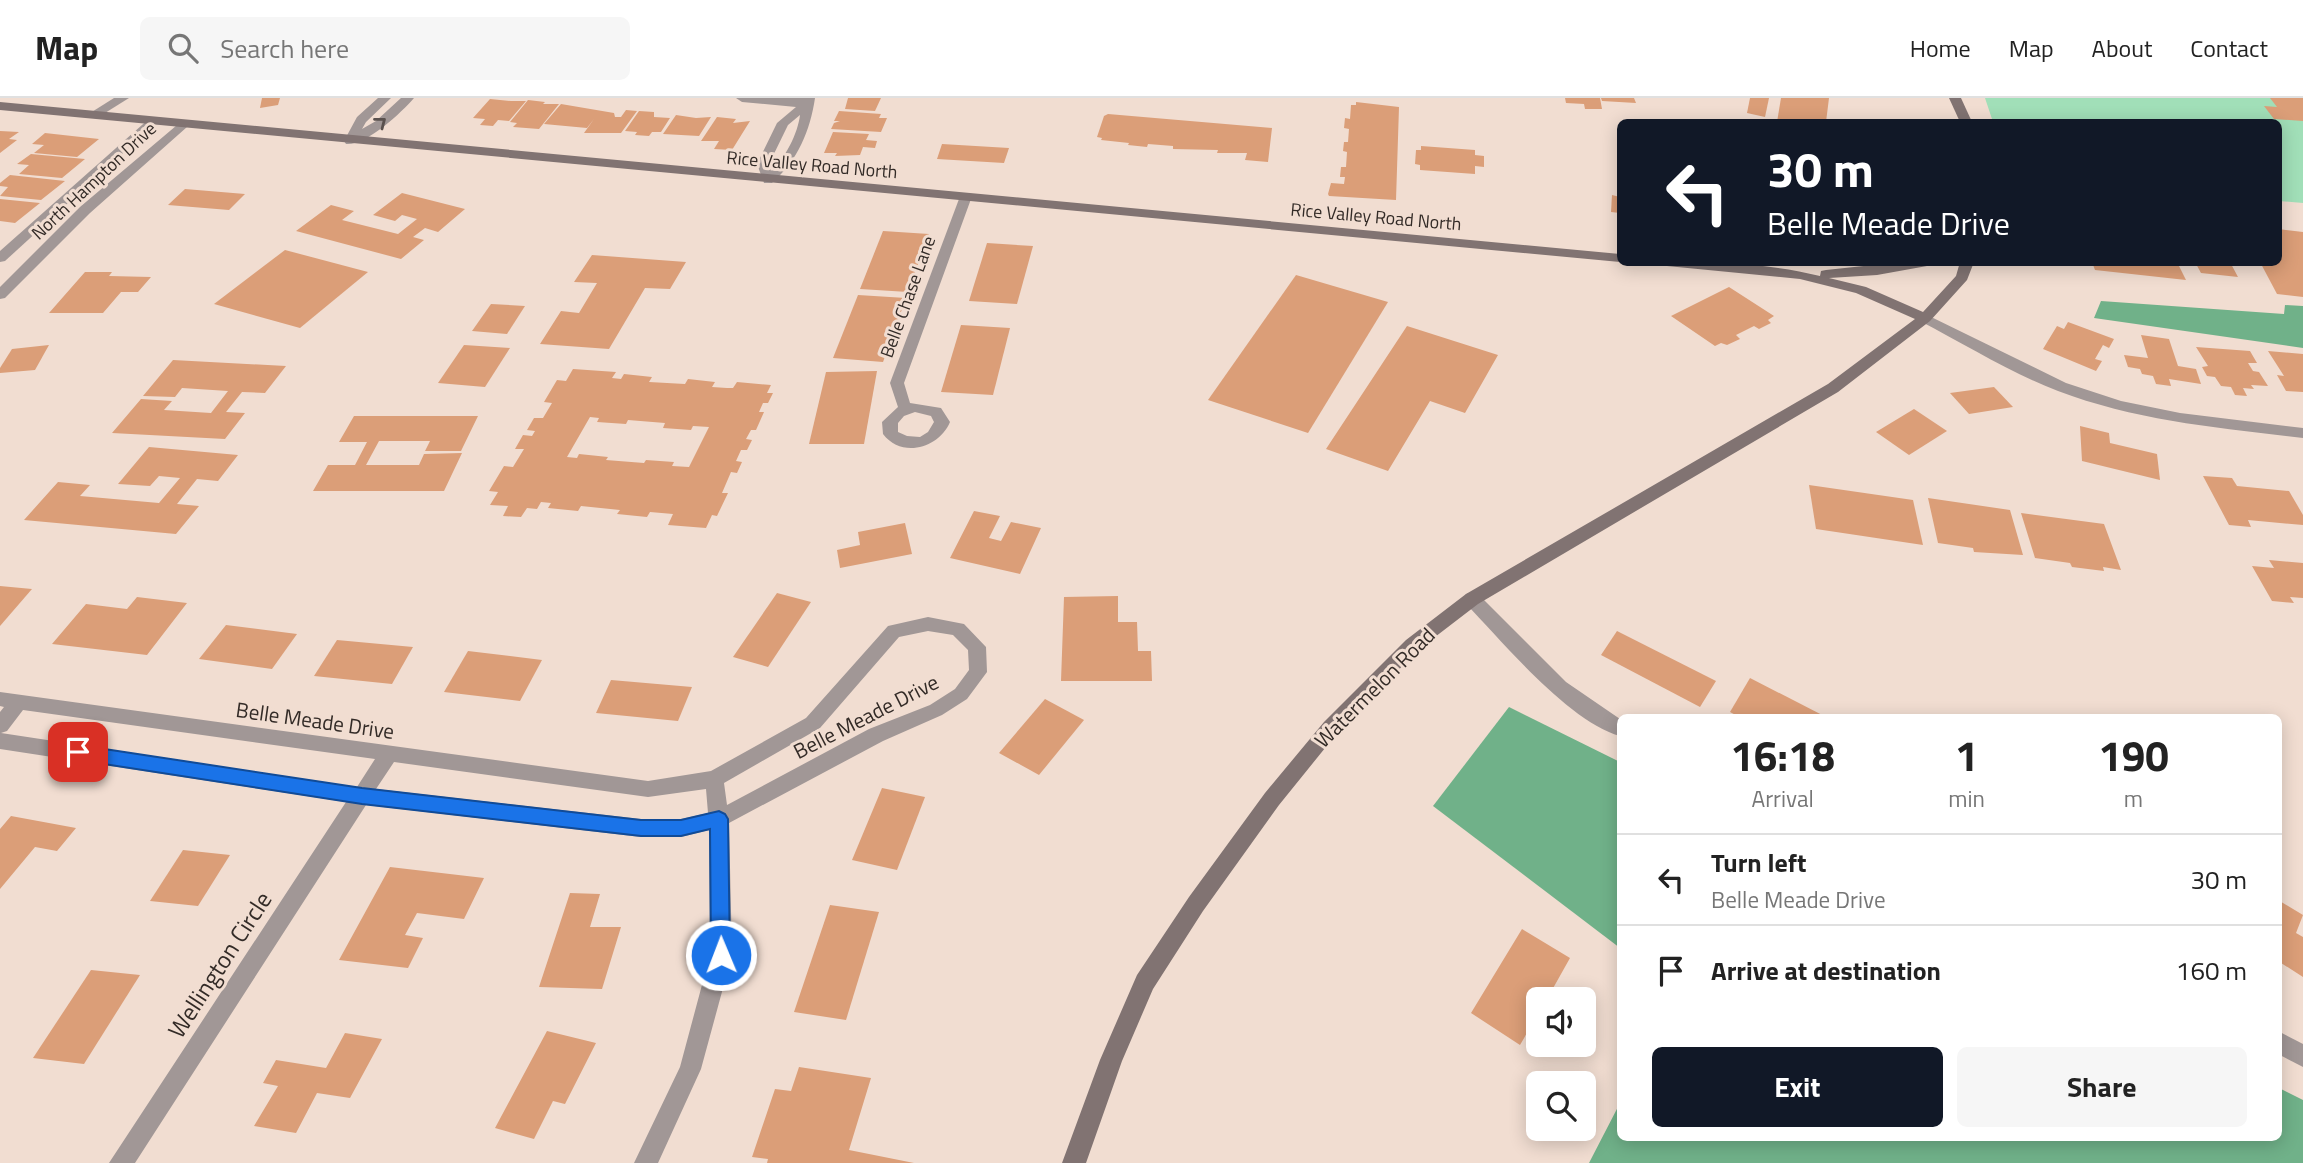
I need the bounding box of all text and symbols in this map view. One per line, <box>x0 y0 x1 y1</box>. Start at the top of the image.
search box <box>140 17 630 80</box>
text: Map <box>35 23 98 73</box>
icon: search <box>164 29 202 67</box>
text: Search here <box>220 29 349 68</box>
text: Home <box>1910 30 1971 66</box>
text: Map <box>2009 30 2054 66</box>
text: About <box>2092 30 2152 66</box>
text: Contact <box>2190 30 2268 66</box>
street label: North Hampton Drive <box>25 115 162 246</box>
one-way arrow <box>373 117 386 130</box>
text: 30 m <box>1767 131 1874 206</box>
street label: Rice Valley Road North <box>725 144 899 185</box>
icon: left <box>1652 147 1743 238</box>
street label: Rice Valley Road North <box>1289 196 1463 237</box>
text: Belle Meade Drive <box>1767 199 2010 247</box>
street label: Belle Chase Lane <box>873 232 942 362</box>
street label: Watermelon Road <box>1307 620 1442 755</box>
street label: Belle Meade Drive <box>787 666 944 767</box>
street label: Belle Meade Drive <box>234 693 396 747</box>
pin <box>48 722 108 782</box>
text: 16:18 <box>1730 723 1835 787</box>
text: 1 <box>1955 723 1978 787</box>
text: 190 <box>2098 723 2169 787</box>
icon: arrive <box>59 733 97 771</box>
text: Arrival <box>1751 781 1814 816</box>
text: min <box>1948 781 1985 816</box>
text: m <box>2124 781 2143 816</box>
text: Turn left <box>1711 843 1806 882</box>
text: 30 m <box>2190 860 2247 899</box>
icon: left <box>1652 861 1690 899</box>
text: Belle Meade Drive <box>1711 882 1886 917</box>
street label: Wellington Circle <box>158 884 280 1045</box>
position arrow <box>684 918 758 992</box>
text: Arrive at destination <box>1711 951 1941 990</box>
text: 160 m <box>2176 951 2247 990</box>
icon: arrive <box>1652 952 1690 990</box>
map controls <box>1526 987 1596 1141</box>
button: sound <box>1526 987 1596 1057</box>
button: Exit <box>1652 1047 1943 1127</box>
button: Share <box>1957 1047 2247 1127</box>
button: search <box>1526 1071 1596 1141</box>

